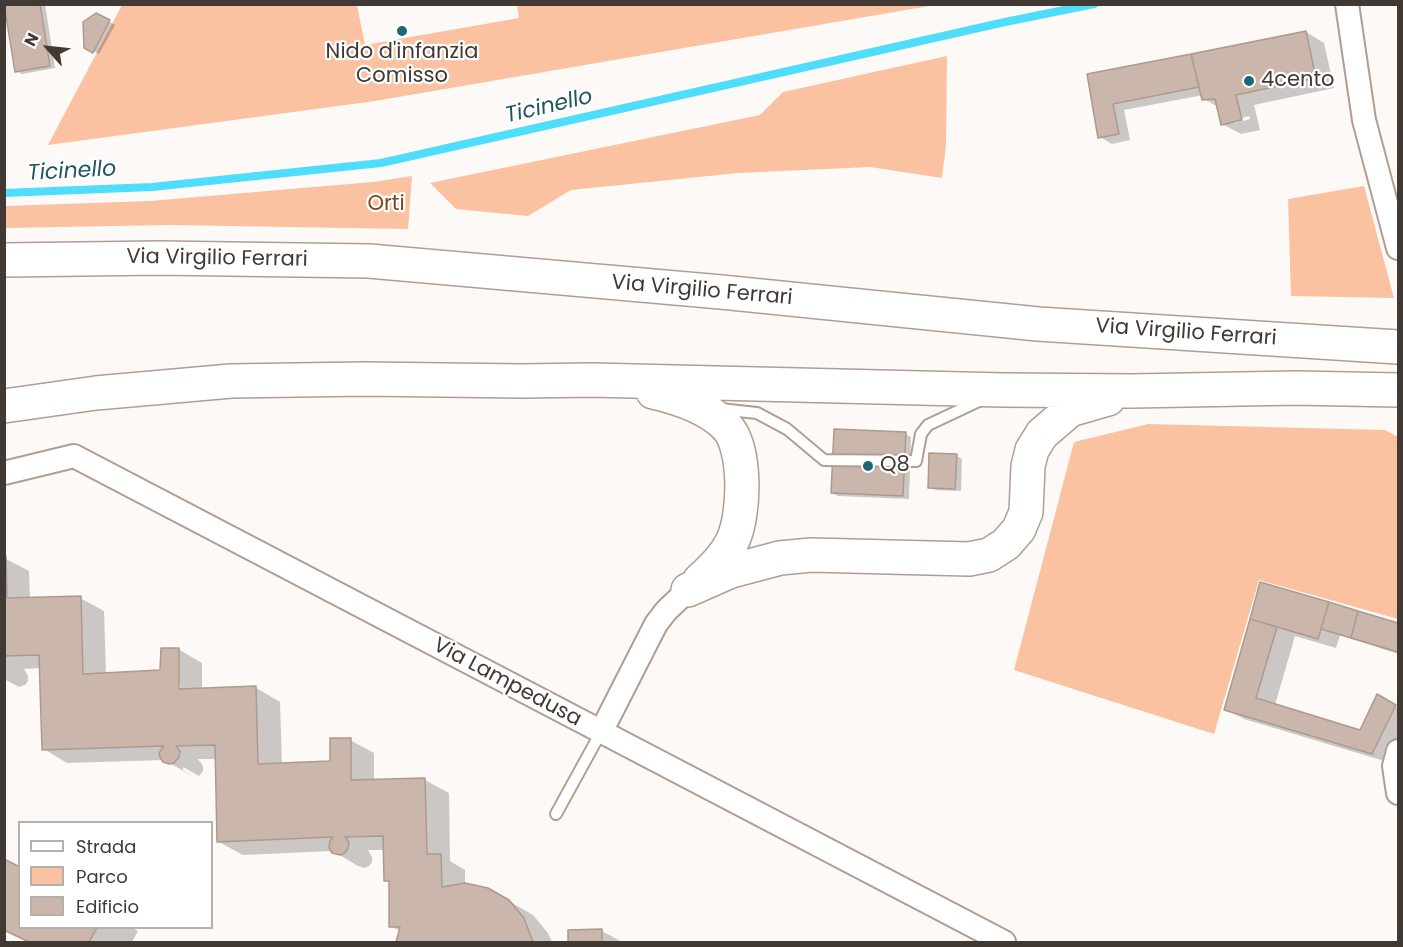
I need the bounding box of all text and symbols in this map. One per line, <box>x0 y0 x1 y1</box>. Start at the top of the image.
north arrow <box>18 18 78 78</box>
marker: Nido d'infanzia Comisso <box>395 24 409 38</box>
text: N <box>19 29 44 50</box>
place label: Nido d'infanzia Comisso <box>326 40 478 90</box>
place label: 4cento <box>1261 68 1334 94</box>
marker: 4cento <box>1242 74 1256 88</box>
water label: Ticinello <box>503 84 595 130</box>
water label: Ticinello <box>27 156 117 188</box>
park label: Orti <box>367 192 405 218</box>
street label: Via Virgilio Ferrari <box>126 245 308 273</box>
street label: Via Virgilio Ferrari <box>610 271 794 311</box>
street label: Via Virgilio Ferrari <box>1095 314 1277 352</box>
place label: Q8 <box>880 453 910 479</box>
marker: Q8 <box>861 459 875 473</box>
street label: Via Lampedusa <box>429 633 585 733</box>
legend <box>18 821 213 929</box>
text: Strada <box>76 834 136 859</box>
text: Parco <box>76 864 128 889</box>
text: Edificio <box>76 894 139 919</box>

